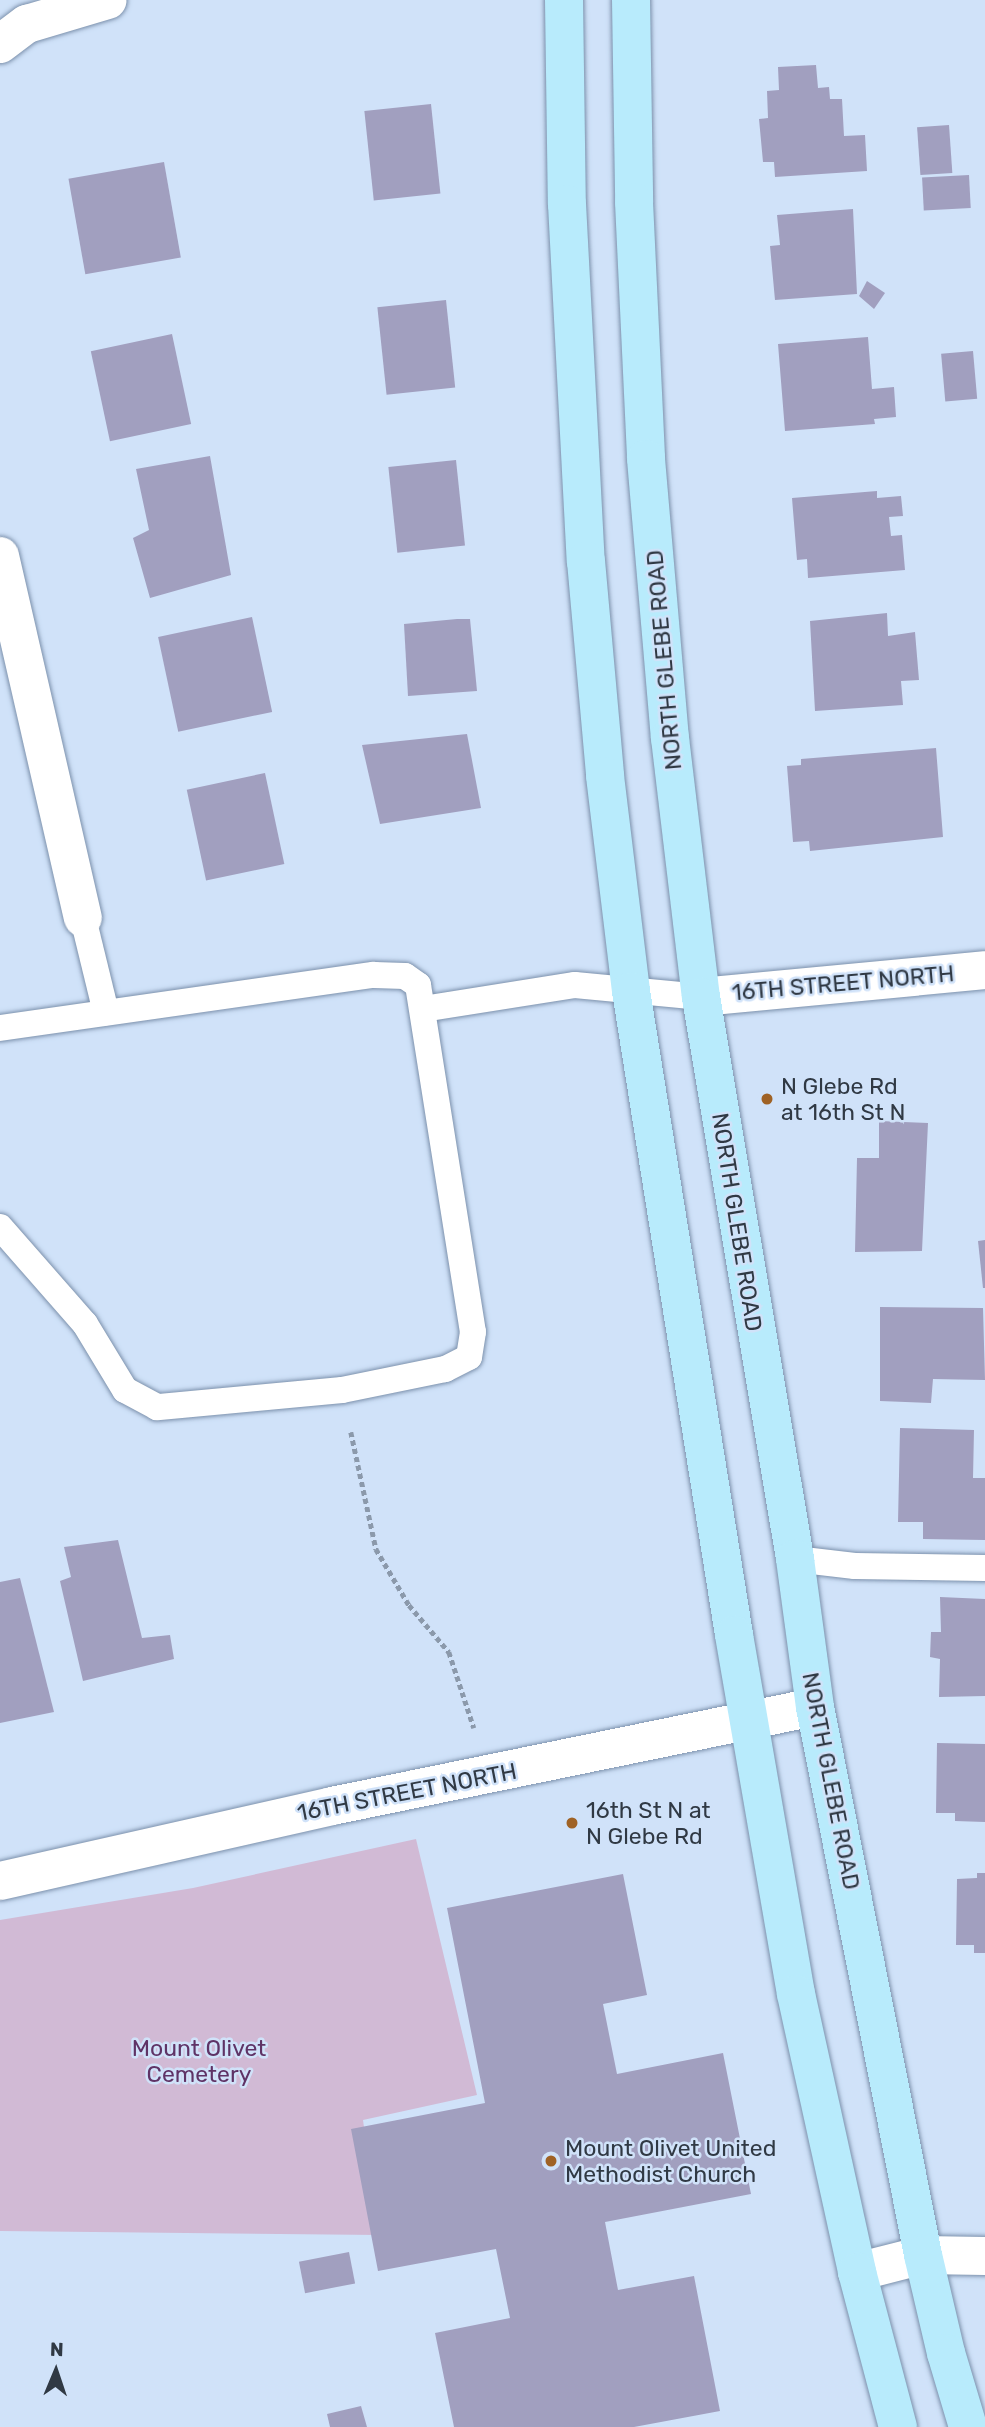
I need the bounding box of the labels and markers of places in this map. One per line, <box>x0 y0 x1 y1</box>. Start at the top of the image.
place label: N Glebe Rd at 16th St N <box>781 1072 905 1126</box>
marker: N Glebe Rd at 16th St N <box>759 1091 775 1107</box>
place label: 16th St N at N Glebe Rd <box>586 1796 710 1850</box>
marker: 16th St N at N Glebe Rd <box>564 1815 580 1831</box>
place label: Mount Olivet United Methodist Church <box>565 2134 776 2188</box>
marker: Mount Olivet United Methodist Church <box>543 2153 559 2169</box>

